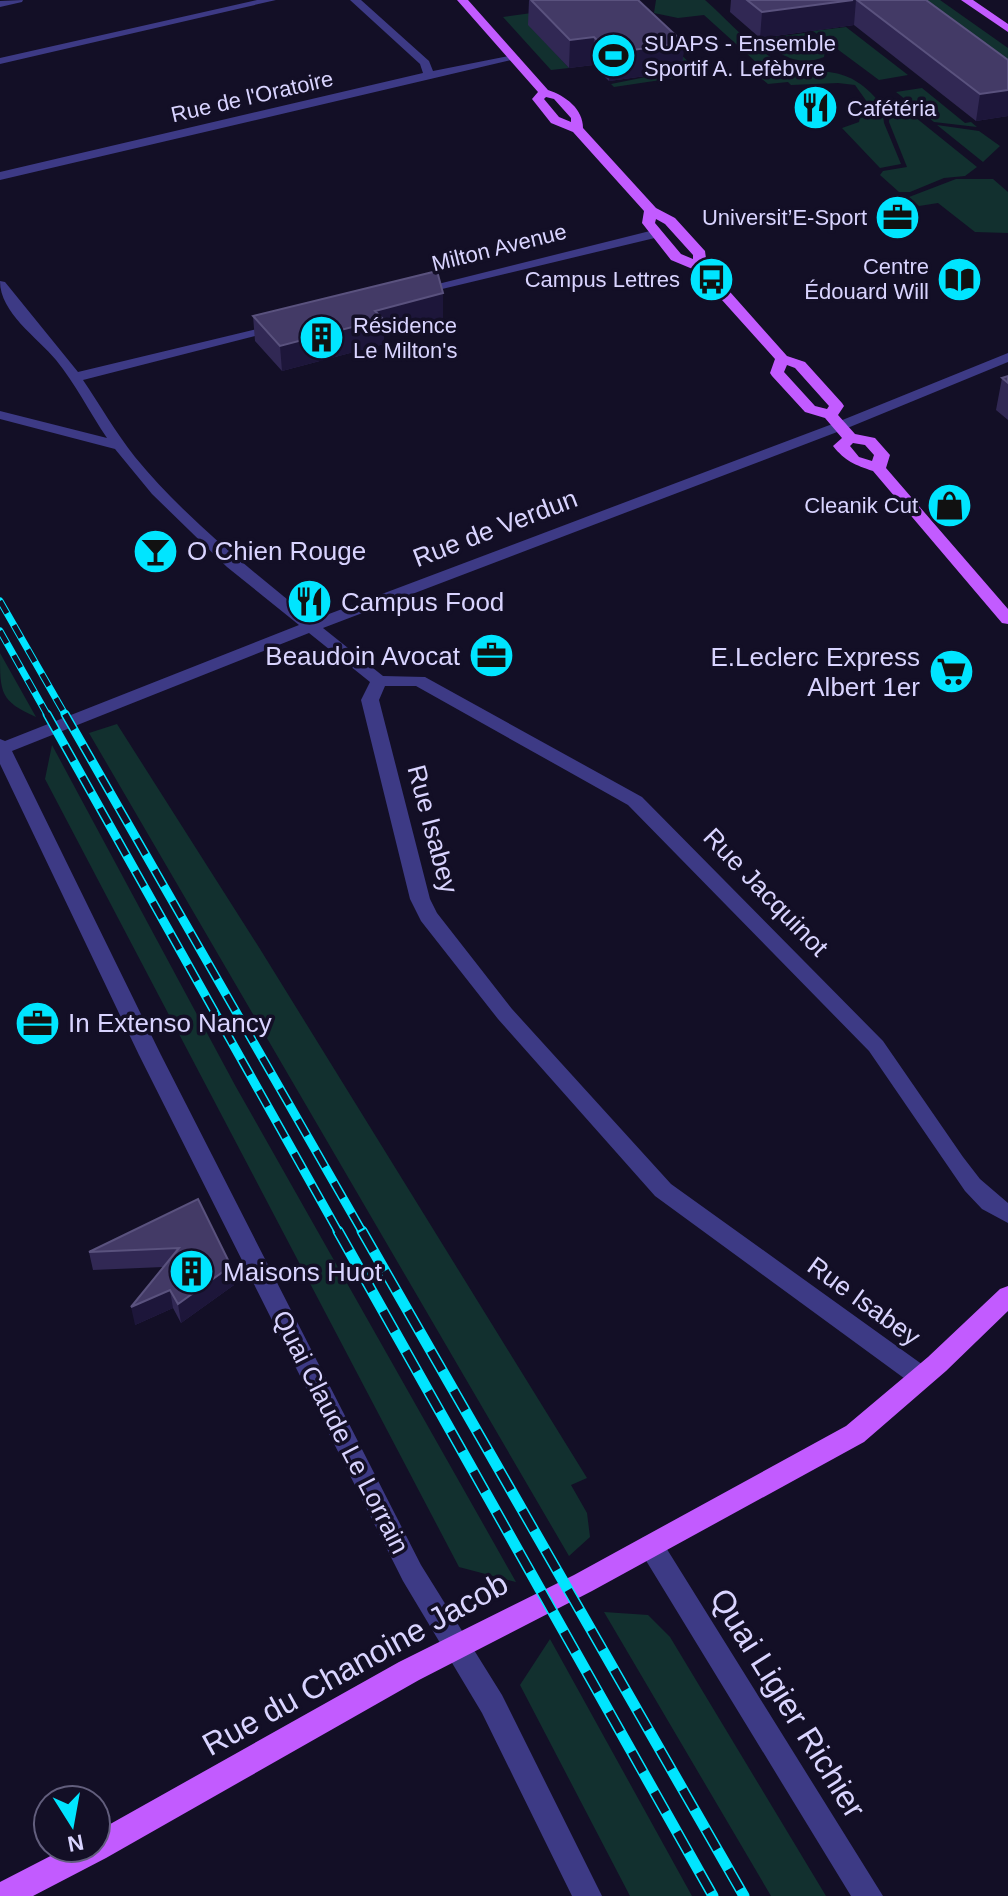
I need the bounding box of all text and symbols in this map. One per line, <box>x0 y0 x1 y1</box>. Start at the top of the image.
place label: SUAPS - Ensemble Sportif A. Lefèbvre <box>644 31 836 81</box>
sports icon: SUAPS - Ensemble Sportif A. Lefèbvre <box>589 32 637 80</box>
street label: Rue de l'Oratoire <box>169 66 336 127</box>
restaurant icon: Cafétéria <box>792 84 840 132</box>
place label: Cafétéria <box>847 96 937 121</box>
office icon: Universit’E-Sport <box>874 193 922 241</box>
place label: Universit’E-Sport <box>702 205 867 230</box>
street label: Milton Avenue <box>429 219 569 276</box>
place label: Centre Édouard Will <box>804 254 929 304</box>
bus stop icon: Campus Lettres <box>687 255 735 303</box>
library icon: Centre Édouard Will <box>936 255 984 303</box>
place label: Campus Lettres <box>525 267 680 292</box>
place label: Résidence Le Milton's <box>353 313 457 363</box>
building icon: Résidence Le Milton's <box>298 314 346 362</box>
shop icon: Cleanik Cut <box>925 481 973 529</box>
street label: Rue de Verdun <box>409 483 581 573</box>
place label: Cleanik Cut <box>804 493 918 518</box>
bar icon: O Chien Rouge <box>132 527 180 575</box>
place label: O Chien Rouge <box>187 536 366 566</box>
restaurant icon: Campus Food <box>286 578 334 626</box>
place label: Campus Food <box>341 587 504 617</box>
office icon: Beaudoin Avocat <box>467 632 515 680</box>
place label: Beaudoin Avocat <box>265 641 461 671</box>
place label: E.Leclerc Express Albert 1er <box>710 642 920 702</box>
supermarket icon: E.Leclerc Express Albert 1er <box>927 648 975 696</box>
street label: Rue Isabey <box>401 762 465 896</box>
street label: Rue Jacquinot <box>697 822 835 963</box>
office icon: In Extenso Nancy <box>13 999 61 1047</box>
place label: In Extenso Nancy <box>68 1008 272 1038</box>
building icon: Maisons Huot <box>168 1248 216 1296</box>
street label: Rue Isabey <box>802 1250 926 1352</box>
place label: Maisons Huot <box>223 1257 383 1287</box>
street label: Quai Claude Le Lorrain <box>267 1305 415 1559</box>
street label: Rue du Chanoine Jacob <box>196 1565 514 1763</box>
street label: Quai Ligier Richier <box>703 1582 873 1824</box>
north arrow <box>32 1784 112 1864</box>
text: N <box>66 1829 86 1857</box>

